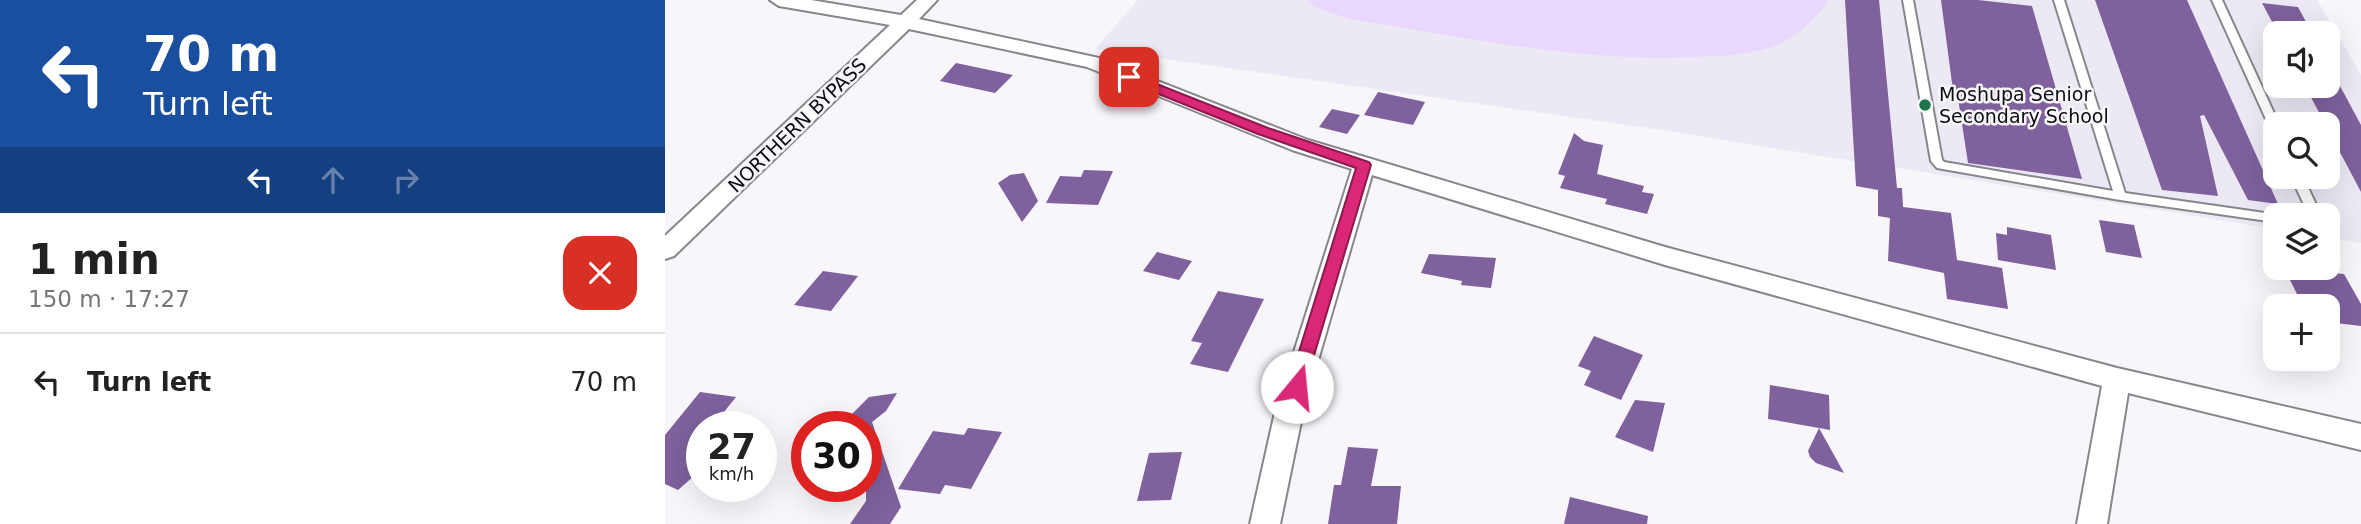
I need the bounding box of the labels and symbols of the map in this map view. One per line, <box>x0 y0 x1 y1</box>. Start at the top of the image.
pin <box>1099 47 1159 107</box>
street label: NORTHERN BYPASS <box>723 53 871 197</box>
place label: Moshupa Senior Secondary School <box>1939 83 2109 127</box>
marker: Moshupa Senior Secondary School <box>1917 97 1933 113</box>
position arrow <box>1260 350 1334 424</box>
speed limit sign: 30 <box>791 411 882 502</box>

